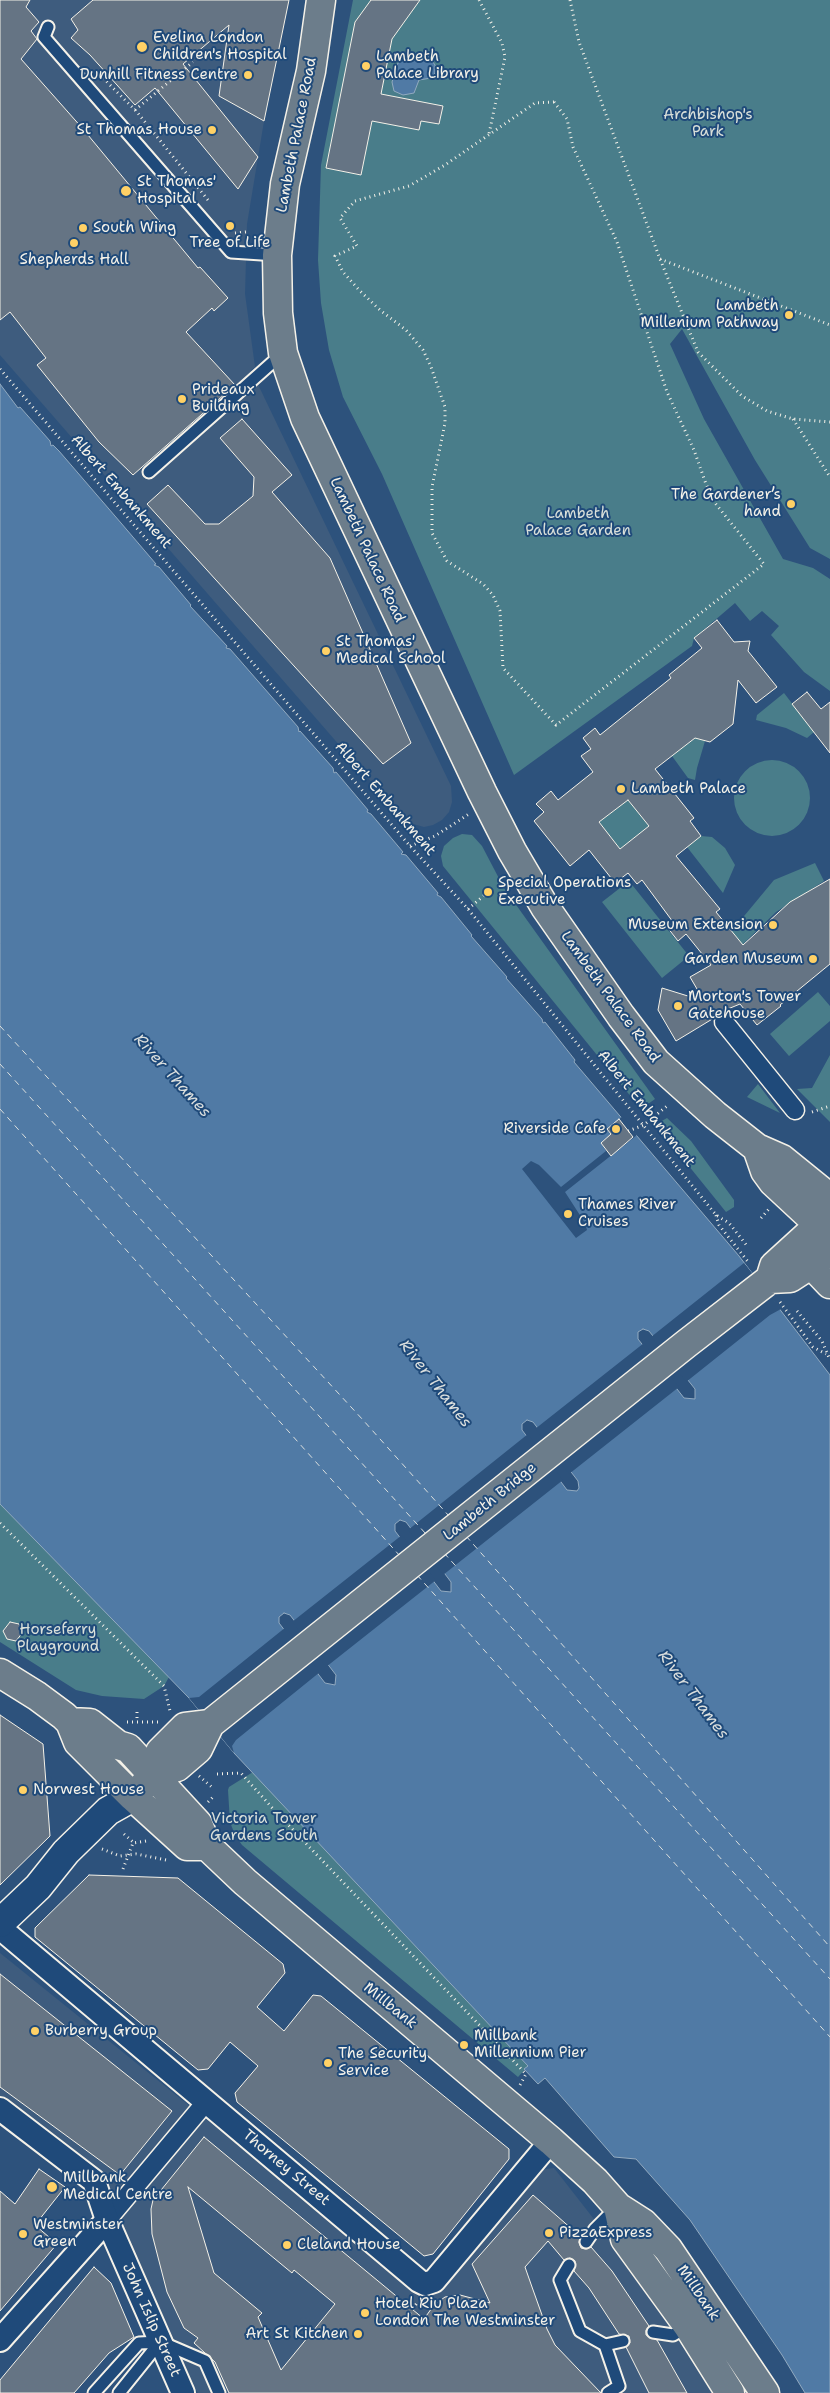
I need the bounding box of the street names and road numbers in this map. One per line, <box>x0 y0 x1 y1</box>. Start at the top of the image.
street label: Lambeth Palace Road <box>273 56 321 214</box>
street label: Albert Embankment <box>67 431 175 553</box>
street label: Lambeth Palace Road <box>326 475 408 625</box>
street label: Albert Embankment <box>331 738 439 860</box>
street label: Lambeth Palace Road <box>556 928 664 1066</box>
street label: Albert Embankment <box>593 1047 699 1171</box>
street label: Lambeth Bridge <box>440 1459 540 1545</box>
street label: Millbank <box>360 1979 420 2033</box>
street label: Thorney Street <box>239 2126 333 2210</box>
street label: John Islip Street <box>118 2260 184 2380</box>
street label: Millbank <box>673 2262 723 2324</box>

